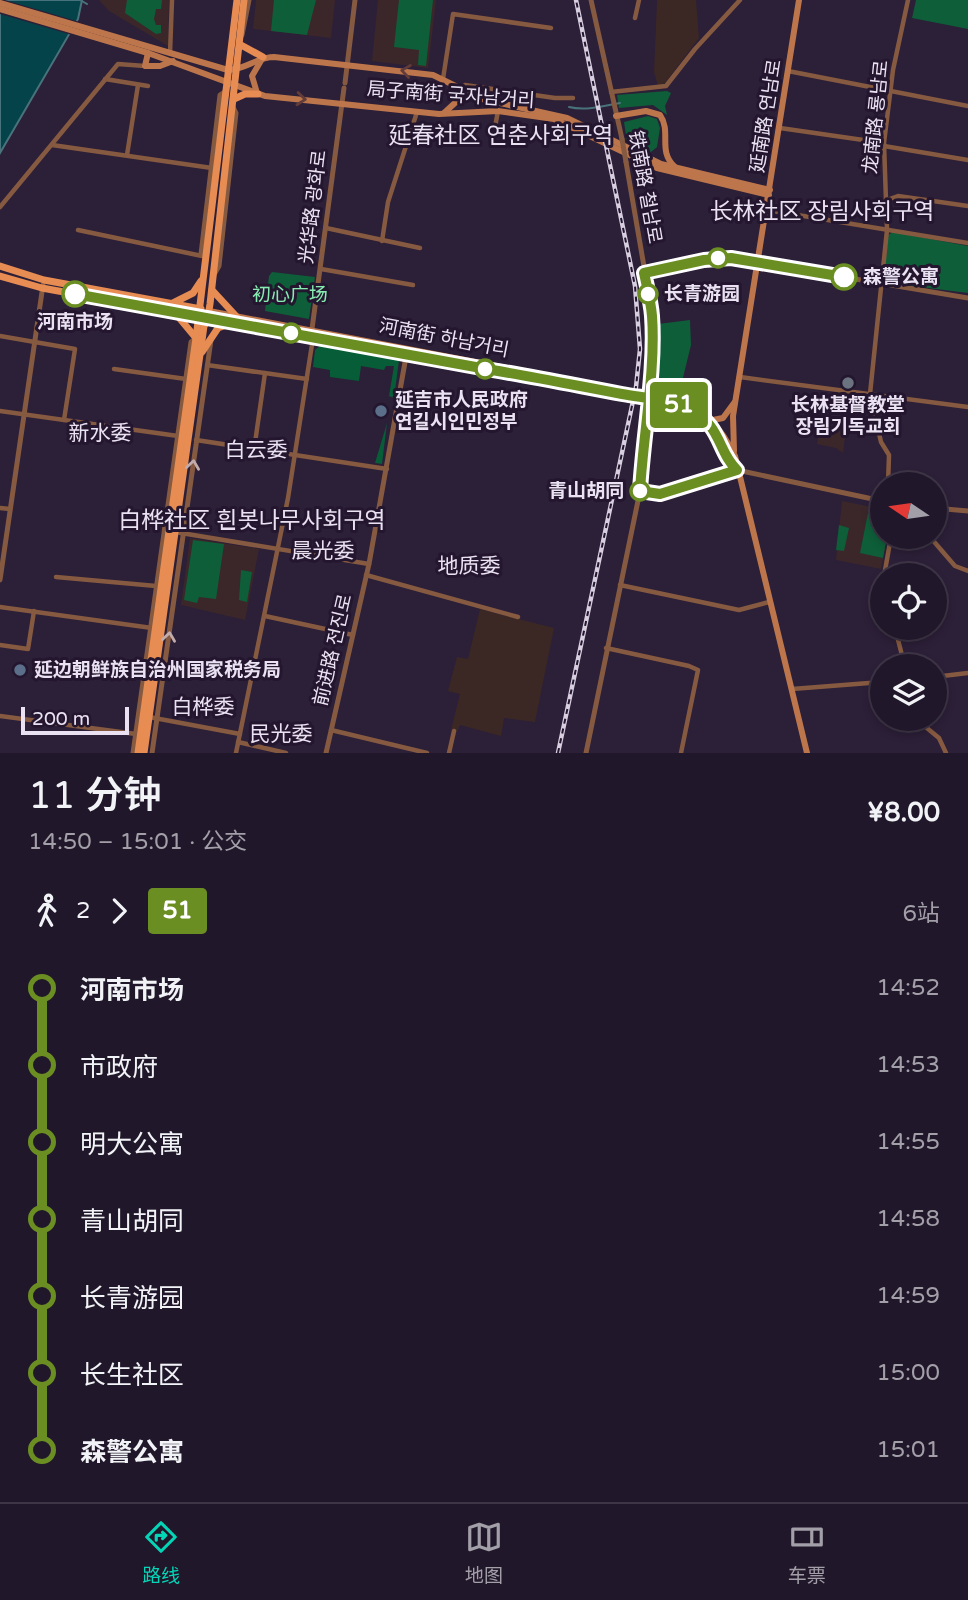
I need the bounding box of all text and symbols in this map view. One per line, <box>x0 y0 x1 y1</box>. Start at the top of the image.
street label: 延南路 연남로 <box>746 58 786 174</box>
street label: 龙南路 룡남로 <box>859 59 893 175</box>
one-way arrow <box>400 64 412 79</box>
street label: 局子南街 국자남거리 <box>366 78 536 112</box>
one-way arrow <box>296 91 307 106</box>
district label: 延春社区 연춘사회구역 <box>389 122 613 150</box>
street label: 铁南路 철남로 <box>624 129 666 245</box>
street label: 光华路 광화로 <box>295 149 331 265</box>
district label: 长林社区 장림사회구역 <box>710 198 934 226</box>
unlabelled marker <box>708 248 728 268</box>
marker: 森警公寓 <box>831 264 857 290</box>
place label: 森警公寓 <box>863 266 939 288</box>
marker: 河南市场 <box>62 281 88 307</box>
place label: 长青游园 <box>664 283 740 305</box>
park label: 初心广场 <box>252 284 328 306</box>
marker: 长青游园 <box>638 284 658 304</box>
place label: 河南市场 <box>37 311 113 333</box>
street label: 河南街 하남거리 <box>377 315 511 361</box>
unlabelled marker <box>281 323 301 343</box>
unlabelled marker <box>475 359 495 379</box>
marker: 长林基督教堂 장림기독교회 <box>840 375 856 391</box>
line badge: 51 <box>648 382 710 428</box>
place label: 延吉市人民政府 연길시인민정부 <box>395 389 528 433</box>
text: 51 <box>664 390 694 419</box>
place label: 长林基督教堂 장림기독교회 <box>791 394 905 438</box>
marker: 延吉市人民政府 연길시인민정부 <box>373 403 389 419</box>
district label: 新水委 <box>69 421 132 446</box>
district label: 白云委 <box>225 438 288 463</box>
one-way arrow <box>185 460 200 471</box>
north arrow <box>870 472 947 550</box>
map controls <box>870 472 947 731</box>
place label: 青山胡同 <box>548 480 624 502</box>
marker: 青山胡同 <box>630 481 650 501</box>
district label: 白桦社区 흰봇나무사회구역 <box>118 507 386 535</box>
district label: 晨光委 <box>292 539 355 564</box>
district label: 地质委 <box>438 554 501 579</box>
button: locate <box>870 563 947 640</box>
street label: 前进路 전진로 <box>309 592 357 708</box>
one-way arrow <box>161 631 176 643</box>
button: layers <box>870 654 947 731</box>
place label: 延边朝鲜族自治州国家税务局 <box>34 659 281 681</box>
marker: 延边朝鲜族自治州国家税务局 <box>12 662 28 678</box>
district label: 白桦委 <box>172 695 235 720</box>
scale bar <box>21 704 130 736</box>
text: 200 m <box>32 708 90 730</box>
district label: 民光委 <box>250 722 313 747</box>
text: 11 分钟 <box>28 773 162 819</box>
text: ¥8.00 <box>867 797 940 828</box>
text: 14:50 – 15:01 · 公交 <box>28 828 247 856</box>
icon: walk <box>28 892 66 930</box>
icon: forward <box>100 892 138 930</box>
text: 51 <box>162 896 193 925</box>
text: 2 <box>76 897 90 925</box>
text: 6站 <box>903 900 940 928</box>
text: 14:52 <box>876 974 940 1002</box>
text: 河南市场 <box>80 975 184 1006</box>
text: 14:53 <box>876 1051 940 1079</box>
text: 市政府 <box>80 1052 158 1083</box>
text: 14:55 <box>876 1128 940 1156</box>
text: 明大公寓 <box>80 1129 184 1160</box>
text: 14:58 <box>876 1205 940 1233</box>
text: 青山胡同 <box>80 1206 184 1237</box>
text: 14:59 <box>876 1282 940 1310</box>
text: 长青游园 <box>80 1283 184 1314</box>
text: 15:00 <box>876 1359 940 1387</box>
text: 长生社区 <box>80 1360 184 1391</box>
text: 15:01 <box>876 1436 940 1464</box>
text: 森警公寓 <box>80 1437 184 1468</box>
tab: 路线 <box>142 1518 180 1587</box>
tab: 地图 <box>465 1518 503 1587</box>
tab: 车票 <box>788 1518 826 1587</box>

